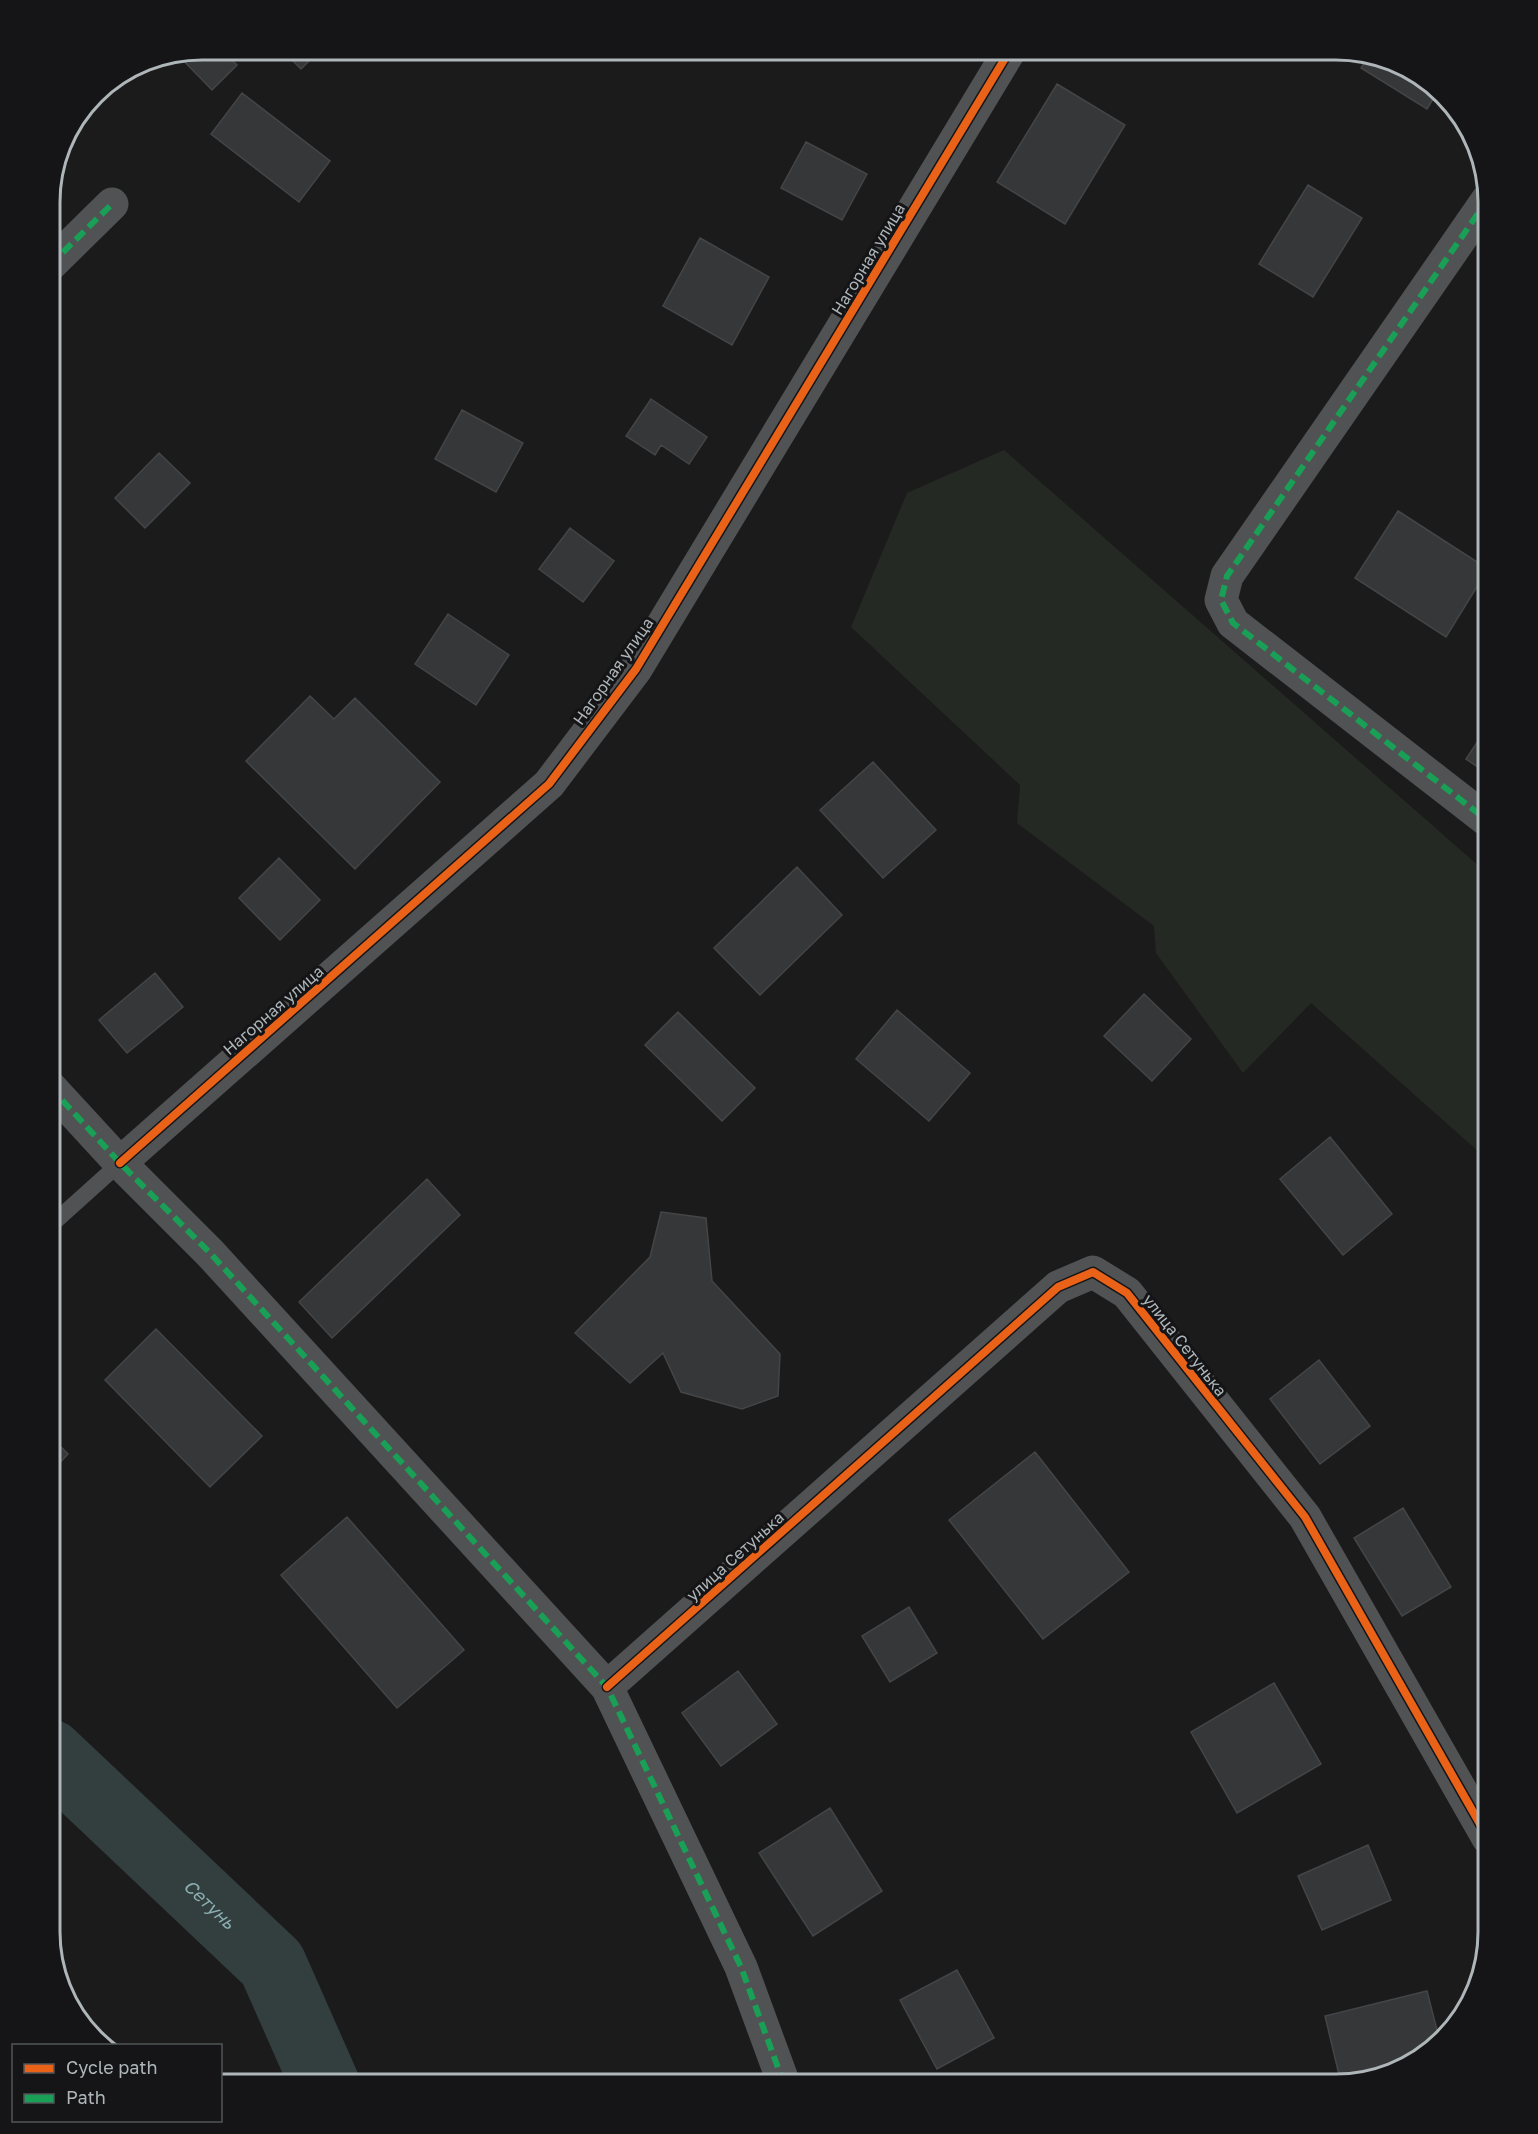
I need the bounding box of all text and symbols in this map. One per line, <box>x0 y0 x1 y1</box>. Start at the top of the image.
street label: Нагорная улица <box>827 200 909 318</box>
street label: Нагорная улица <box>568 613 658 729</box>
street label: Нагорная улица <box>219 961 327 1059</box>
street label: улица Сетунька <box>1139 1290 1231 1400</box>
street label: улица Сетунька <box>682 1507 788 1605</box>
water label: Сетунь <box>180 1874 240 1934</box>
legend <box>12 2044 222 2122</box>
text: Cycle path <box>66 2056 158 2078</box>
text: Path <box>66 2086 106 2108</box>

